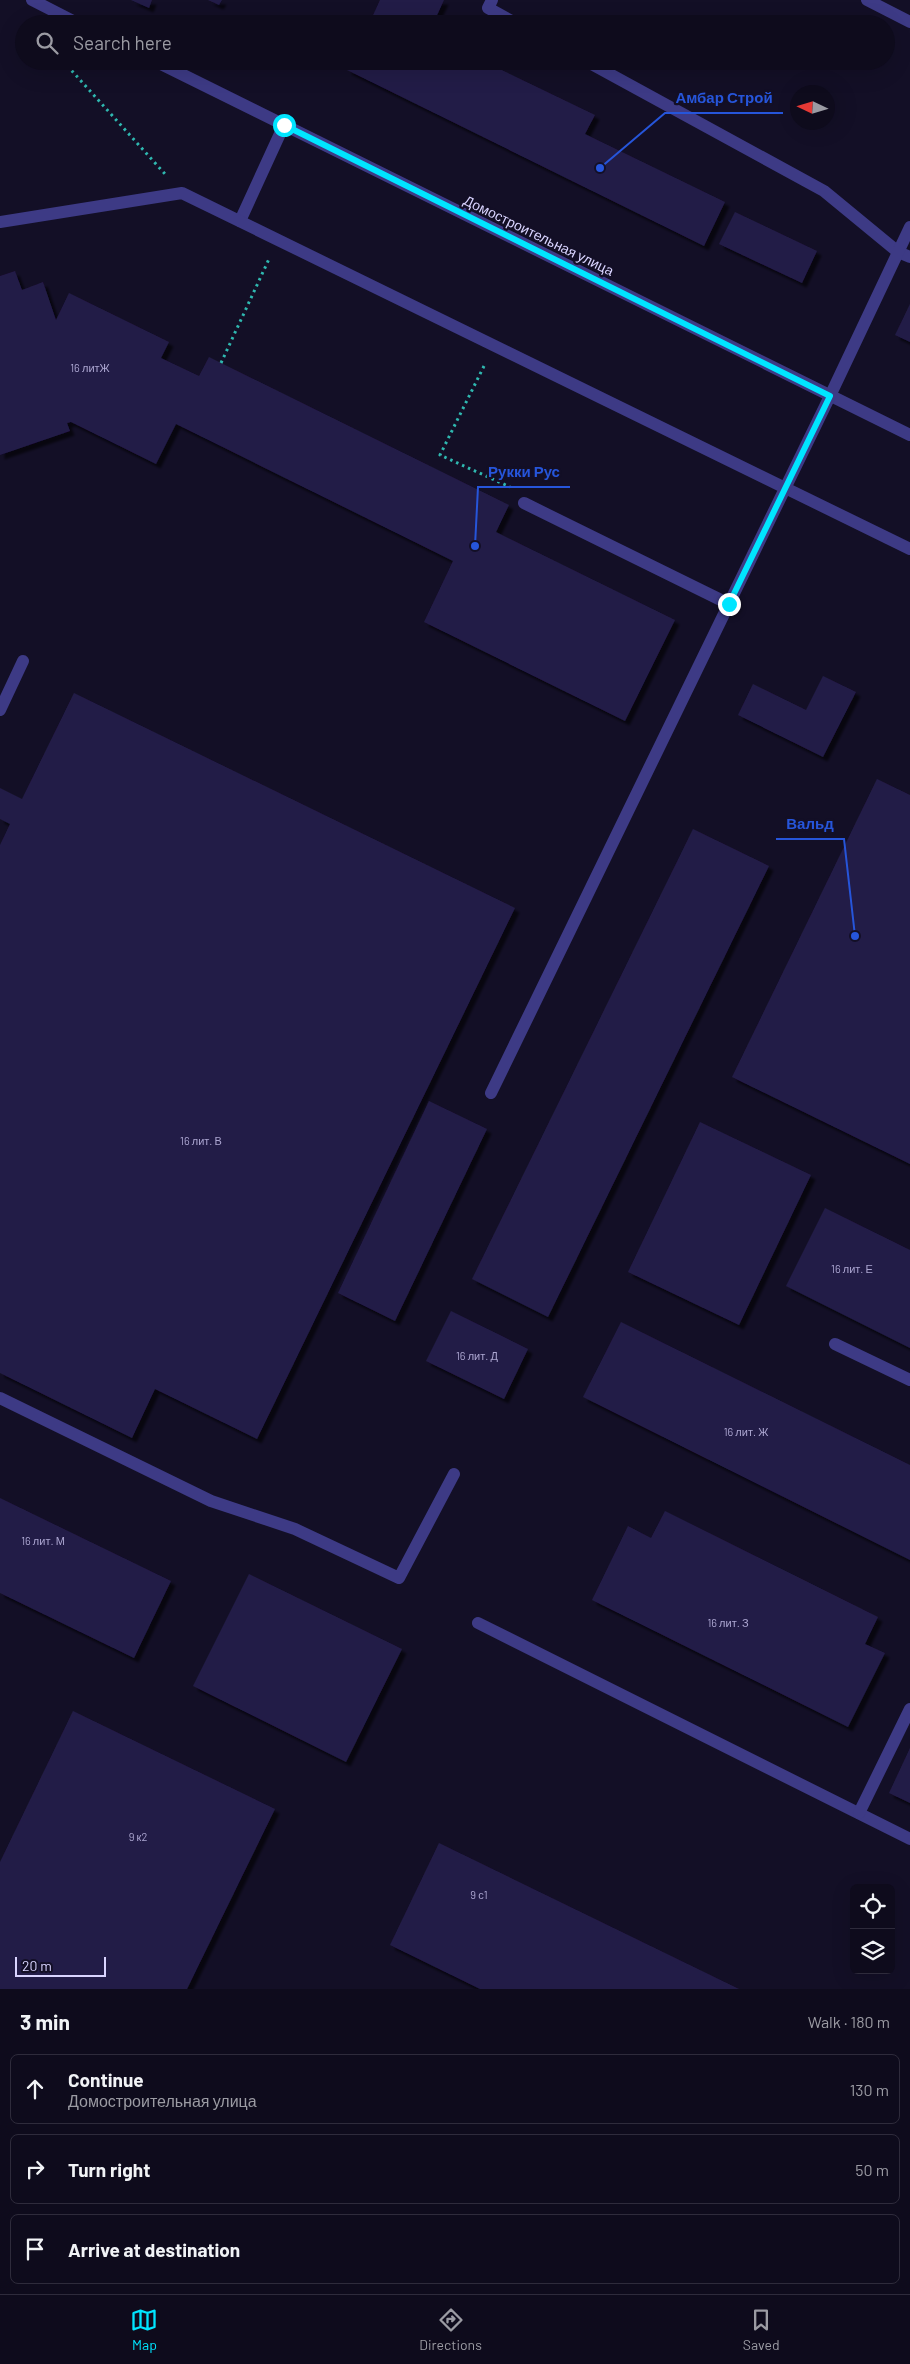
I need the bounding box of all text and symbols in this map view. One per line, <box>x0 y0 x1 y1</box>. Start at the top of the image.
search box <box>15 15 895 70</box>
icon: search <box>33 29 61 57</box>
text: Search here <box>73 31 172 54</box>
callout: Амбар Строй <box>665 83 783 113</box>
north arrow <box>790 85 835 130</box>
text: Амбар Строй <box>675 88 773 106</box>
route start <box>273 114 296 137</box>
street label: Домостроительная улица <box>461 191 617 279</box>
house number: 16 литЖ <box>70 361 110 374</box>
callout: Рукки Рус <box>478 457 570 487</box>
text: Рукки Рус <box>488 462 560 480</box>
route end <box>718 593 741 616</box>
callout: Вальд <box>776 809 844 839</box>
text: Вальд <box>786 814 834 832</box>
house number: 16 лит. В <box>180 1134 222 1147</box>
house number: 16 лит. Е <box>831 1262 873 1275</box>
house number: 16 лит. Д <box>456 1349 499 1362</box>
house number: 16 лит. Ж <box>724 1425 768 1438</box>
house number: 16 лит. М <box>21 1534 65 1547</box>
house number: 16 лит. З <box>707 1616 749 1629</box>
house number: 9 к2 <box>129 1830 147 1843</box>
map controls <box>850 1884 895 1974</box>
button: locate <box>850 1884 895 1929</box>
house number: 9 с1 <box>470 1888 488 1901</box>
button: layers <box>850 1929 895 1974</box>
scale bar <box>15 1954 106 1977</box>
text: 20 m <box>22 1957 52 1974</box>
text: 3 min <box>20 2009 70 2034</box>
text: Walk · 180 m <box>808 2012 890 2031</box>
text: Continue <box>68 2068 144 2091</box>
icon: ahead <box>21 2075 49 2103</box>
text: 130 m <box>850 2080 889 2099</box>
text: Домостроительная улица <box>68 2091 257 2110</box>
icon: right <box>21 2155 49 2183</box>
text: Turn right <box>68 2158 150 2181</box>
text: 50 m <box>855 2160 889 2179</box>
icon: arrive <box>21 2235 49 2263</box>
text: Arrive at destination <box>68 2238 240 2261</box>
tab: Map <box>130 2306 158 2353</box>
tab: Directions <box>419 2306 482 2353</box>
tab: Saved <box>743 2306 780 2353</box>

